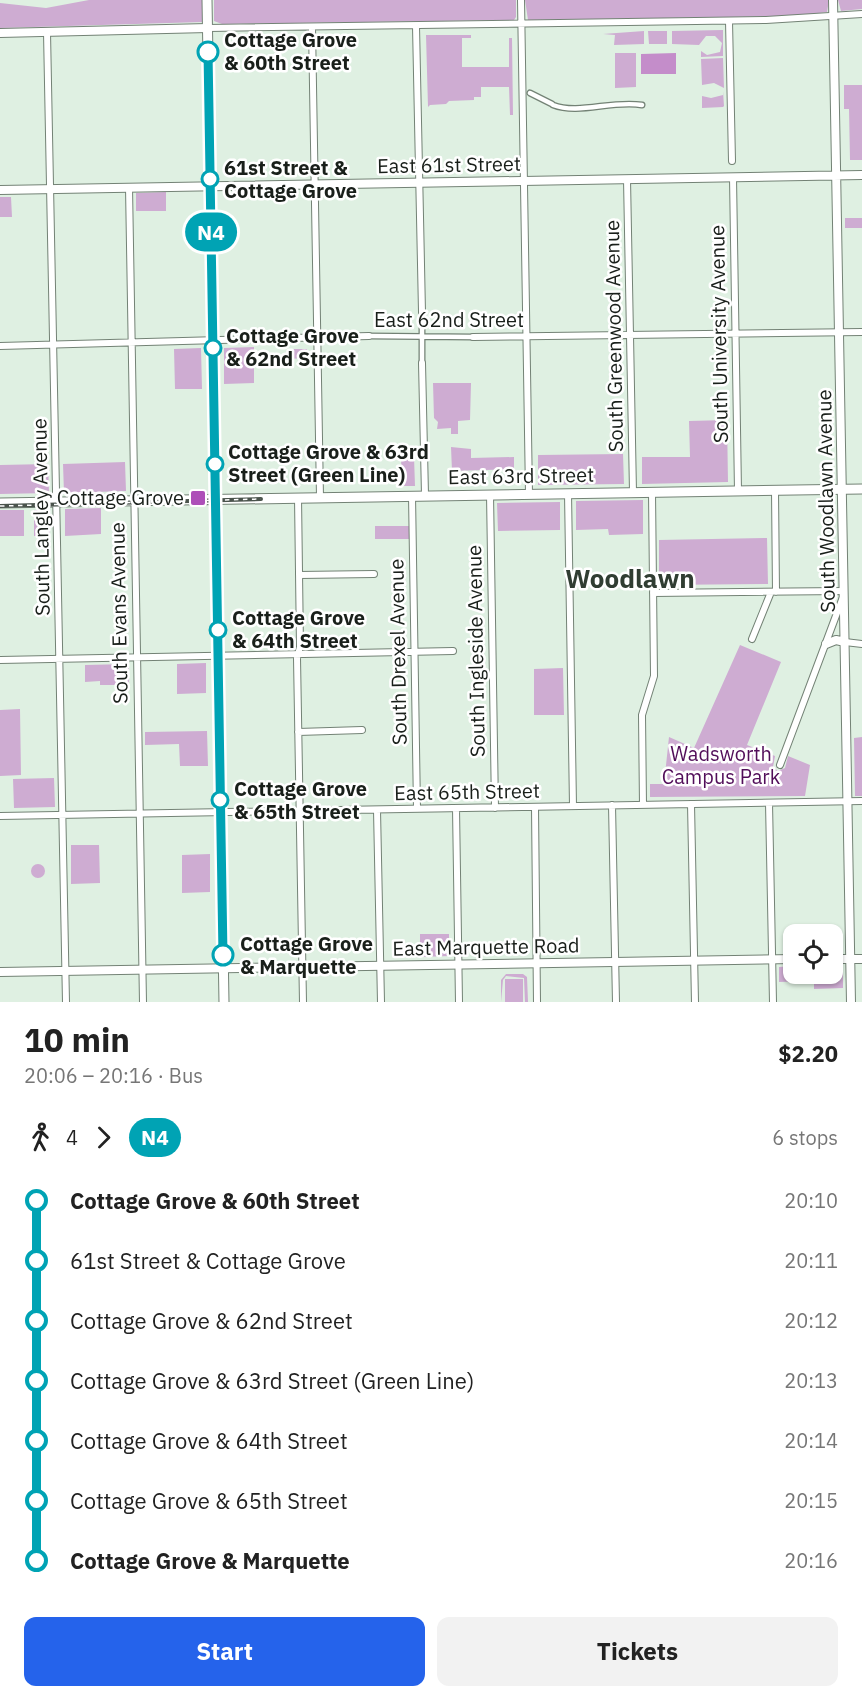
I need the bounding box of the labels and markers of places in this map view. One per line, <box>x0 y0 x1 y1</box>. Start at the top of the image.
place label: Cottage Grove & 60th Street <box>224 26 357 76</box>
marker: Cottage Grove & 60th Street <box>197 41 219 63</box>
place label: 61st Street & Cottage Grove <box>224 154 357 204</box>
marker: 61st Street & Cottage Grove <box>201 170 219 188</box>
place label: Cottage Grove & 62nd Street <box>226 322 359 372</box>
marker: Cottage Grove & 62nd Street <box>204 339 222 357</box>
place label: Cottage Grove & 63rd Street (Green Line) <box>228 438 429 488</box>
marker: Cottage Grove & 63rd Street (Green Line) <box>206 455 224 473</box>
place label: Cottage Grove <box>57 484 184 511</box>
marker: Cottage Grove <box>189 489 207 507</box>
place label: Cottage Grove & 64th Street <box>232 604 365 654</box>
marker: Cottage Grove & 64th Street <box>209 621 227 639</box>
place label: Cottage Grove & 65th Street <box>234 775 367 825</box>
marker: Cottage Grove & 65th Street <box>211 791 229 809</box>
place label: Cottage Grove & Marquette <box>240 930 373 980</box>
marker: Cottage Grove & Marquette <box>212 944 234 966</box>

